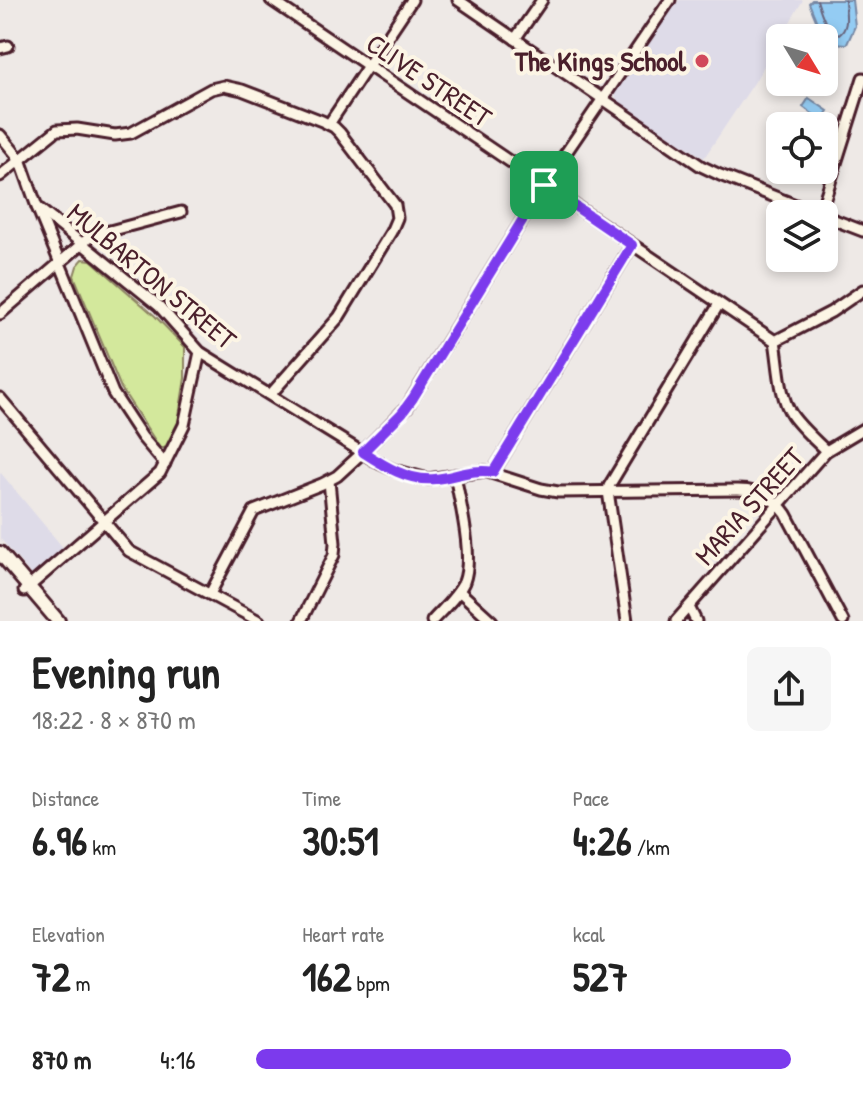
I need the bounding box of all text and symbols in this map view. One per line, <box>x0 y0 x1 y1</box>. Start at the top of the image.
street label: CLIVE STREET <box>359 24 500 136</box>
north arrow <box>766 24 838 96</box>
map controls <box>766 24 838 272</box>
place label: The Kings School <box>514 42 687 81</box>
marker: The Kings School <box>693 52 711 70</box>
button: locate <box>766 112 838 184</box>
pin <box>510 151 578 219</box>
icon: arrive <box>522 163 566 207</box>
street label: MULBARTON STREET <box>60 194 245 358</box>
button: layers <box>766 200 838 272</box>
street label: MARIA STREET <box>686 438 813 573</box>
text: Evening run <box>32 642 220 702</box>
button: share <box>747 647 831 731</box>
text: 18:22 · 8 × 870 m <box>32 702 196 737</box>
text: Distance <box>32 783 99 813</box>
text: Time <box>302 783 341 813</box>
text: Pace <box>573 783 609 813</box>
text: 6.96 <box>32 813 87 867</box>
text: 30:51 <box>302 813 379 867</box>
text: 4:26 <box>573 813 632 867</box>
text: km <box>87 832 116 862</box>
text: /km <box>632 832 670 862</box>
text: Elevation <box>32 919 105 949</box>
text: Heart rate <box>302 919 385 949</box>
text: kcal <box>573 919 605 949</box>
text: 72 <box>32 949 71 1003</box>
text: 162 <box>302 949 352 1003</box>
text: 527 <box>573 949 628 1003</box>
text: m <box>71 968 91 998</box>
text: bpm <box>352 968 390 998</box>
text: 870 m <box>32 1042 91 1077</box>
text: 4:16 <box>160 1042 196 1077</box>

